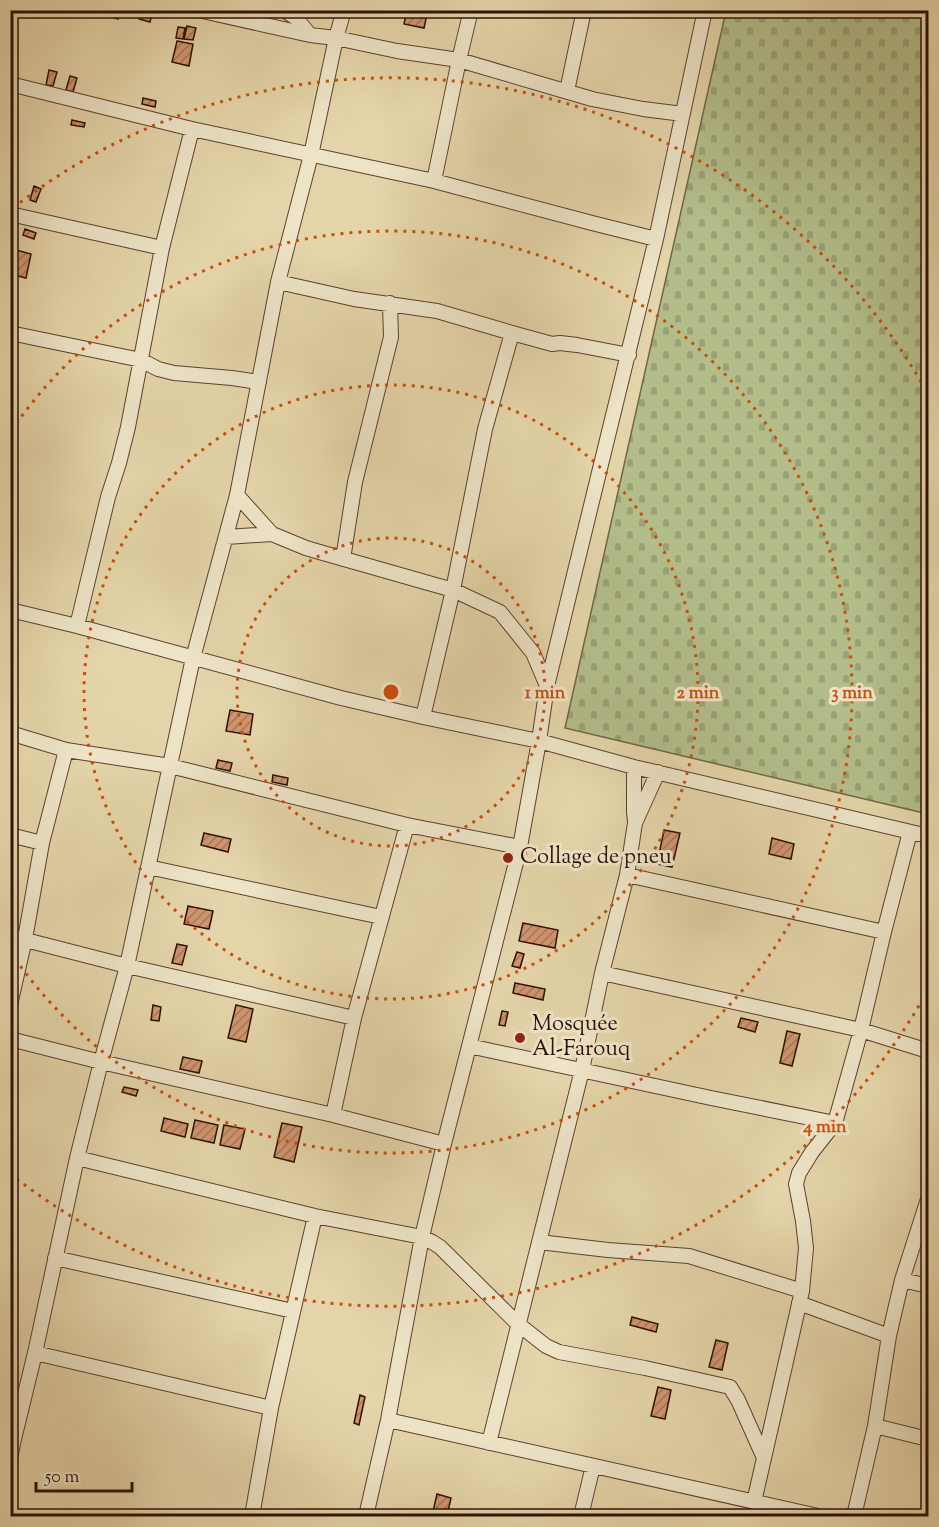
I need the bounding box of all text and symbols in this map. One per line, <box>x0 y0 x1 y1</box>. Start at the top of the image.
text: 1 min <box>525 681 566 707</box>
text: 2 min <box>677 681 720 707</box>
text: 3 min <box>831 681 873 707</box>
centre of rings <box>381 682 401 702</box>
place label: Collage de pneu <box>520 842 672 874</box>
marker: Collage de pneu <box>501 851 515 865</box>
place label: Mosquée Al-Farouq <box>532 1009 631 1066</box>
marker: Mosquée Al-Farouq <box>513 1031 527 1045</box>
text: 4 min <box>802 1115 847 1141</box>
scale bar <box>36 1455 132 1493</box>
text: 50 m <box>44 1465 80 1491</box>

